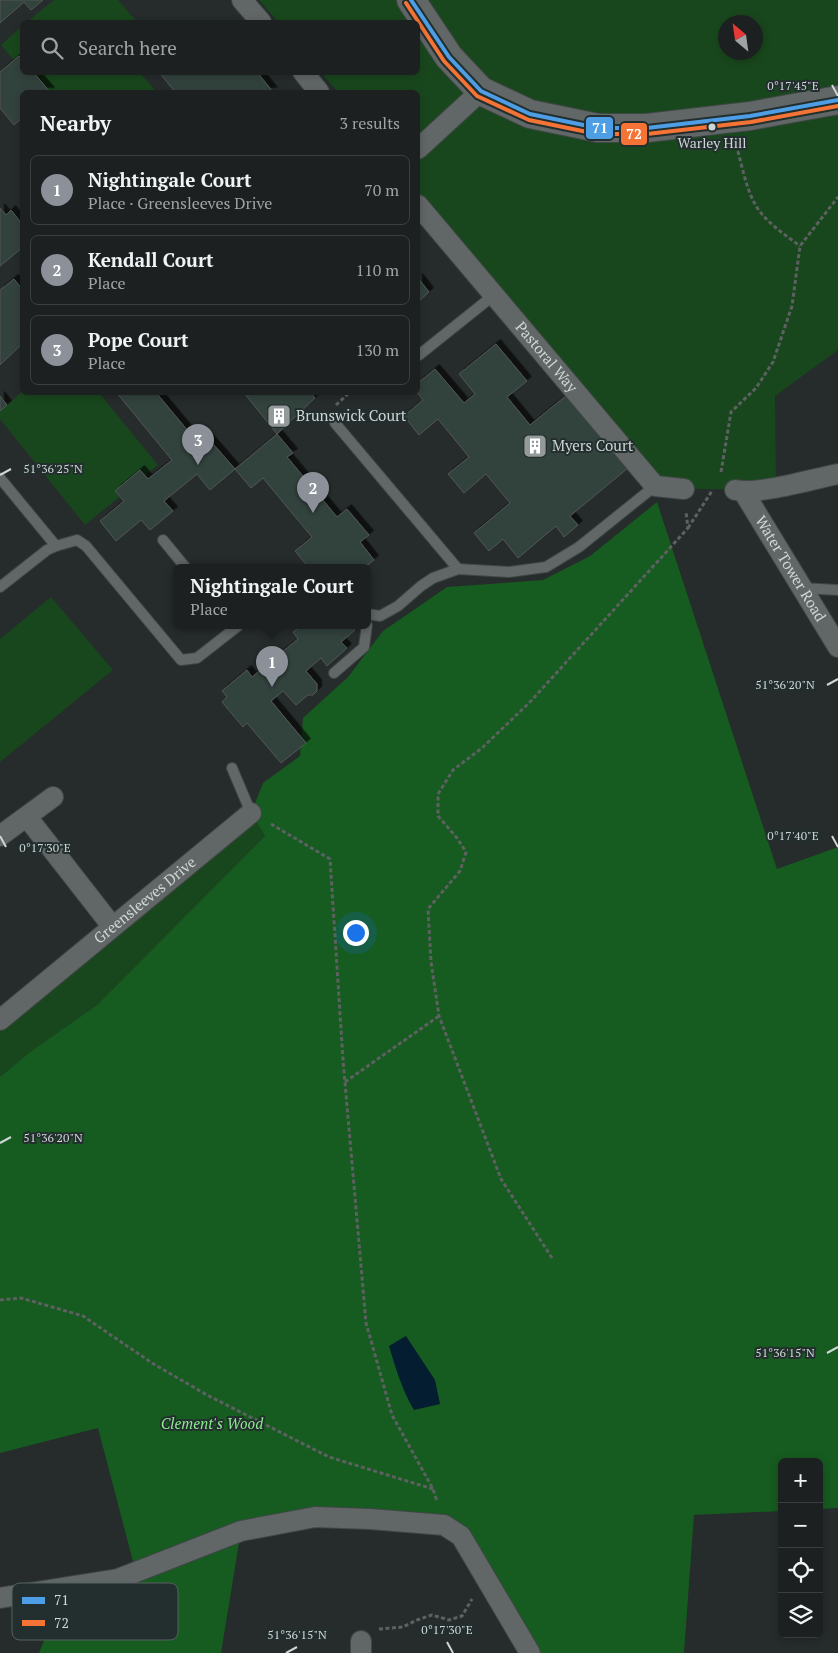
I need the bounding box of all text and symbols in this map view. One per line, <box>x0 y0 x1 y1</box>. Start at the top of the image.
north arrow <box>718 15 763 60</box>
search box <box>20 20 420 75</box>
icon: search <box>38 34 66 62</box>
text: Search here <box>78 35 177 60</box>
text: 0°17'45"E <box>767 78 819 93</box>
text: Nearby <box>40 109 111 137</box>
text: 3 results <box>340 112 400 134</box>
line badge: 71 <box>585 116 614 140</box>
text: 71 <box>592 118 608 137</box>
line badge: 72 <box>620 122 648 146</box>
marker: Warley Hill <box>707 122 717 132</box>
text: 72 <box>626 124 642 143</box>
place label: Warley Hill <box>678 133 746 152</box>
text: Nightingale Court <box>88 167 252 192</box>
text: 1 <box>52 179 62 201</box>
text: 70 m <box>364 179 399 201</box>
text: Place · Greensleeves Drive <box>88 192 272 214</box>
text: Kendall Court <box>88 247 214 272</box>
text: 2 <box>52 259 62 281</box>
text: 110 m <box>356 259 399 281</box>
text: Place <box>88 272 126 294</box>
street label: Pastoral Way <box>512 317 583 396</box>
text: Pope Court <box>88 327 189 352</box>
text: 3 <box>52 339 62 361</box>
text: 130 m <box>356 339 399 361</box>
text: Place <box>88 352 126 374</box>
building icon: Brunswick Court <box>266 403 292 429</box>
place label: Brunswick Court <box>296 405 407 425</box>
pin: 3 <box>182 424 214 465</box>
building icon: Myers Court <box>522 433 548 459</box>
place label: Myers Court <box>552 435 634 455</box>
text: 51°36'25"N <box>23 461 83 476</box>
pin: 2 <box>297 472 329 513</box>
street label: Water Tower Road <box>751 511 831 625</box>
popup <box>173 564 371 629</box>
text: Nightingale Court <box>190 573 354 598</box>
text: Place <box>190 598 228 620</box>
pin: 1 <box>256 646 288 687</box>
text: 51°36'20"N <box>755 677 815 692</box>
text: 0°17'40"E <box>767 828 819 843</box>
text: 0°17'30"E <box>19 840 71 855</box>
street label: Greensleeves Drive <box>89 852 200 948</box>
your location <box>343 920 369 946</box>
text: 51°36'20"N <box>23 1130 83 1145</box>
text: 51°36'15"N <box>755 1345 815 1360</box>
park label: Clement's Wood <box>161 1413 264 1433</box>
map controls <box>778 1458 823 1638</box>
button: + <box>778 1458 823 1503</box>
button: − <box>778 1503 823 1548</box>
button: locate <box>778 1548 823 1593</box>
legend <box>12 1583 178 1640</box>
text: 71 <box>54 1590 69 1609</box>
button: layers <box>778 1593 823 1638</box>
text: 72 <box>54 1613 69 1632</box>
text: 0°17'30"E <box>421 1622 473 1637</box>
text: 51°36'15"N <box>267 1627 327 1642</box>

